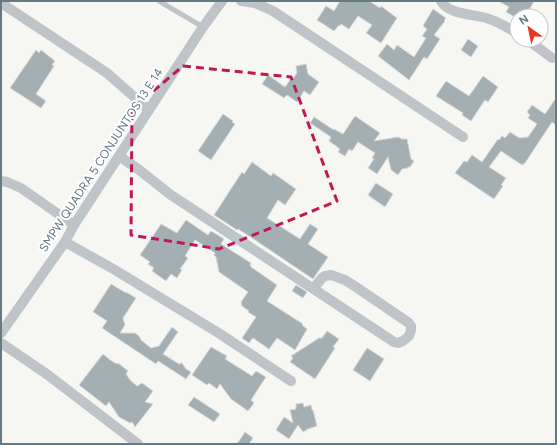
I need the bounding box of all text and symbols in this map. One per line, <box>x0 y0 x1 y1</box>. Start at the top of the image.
north arrow <box>509 8 549 48</box>
text: N <box>517 12 531 28</box>
street label: SMPW QUADRA 5 CONJUNTOS 13 E 14 <box>36 65 166 254</box>

